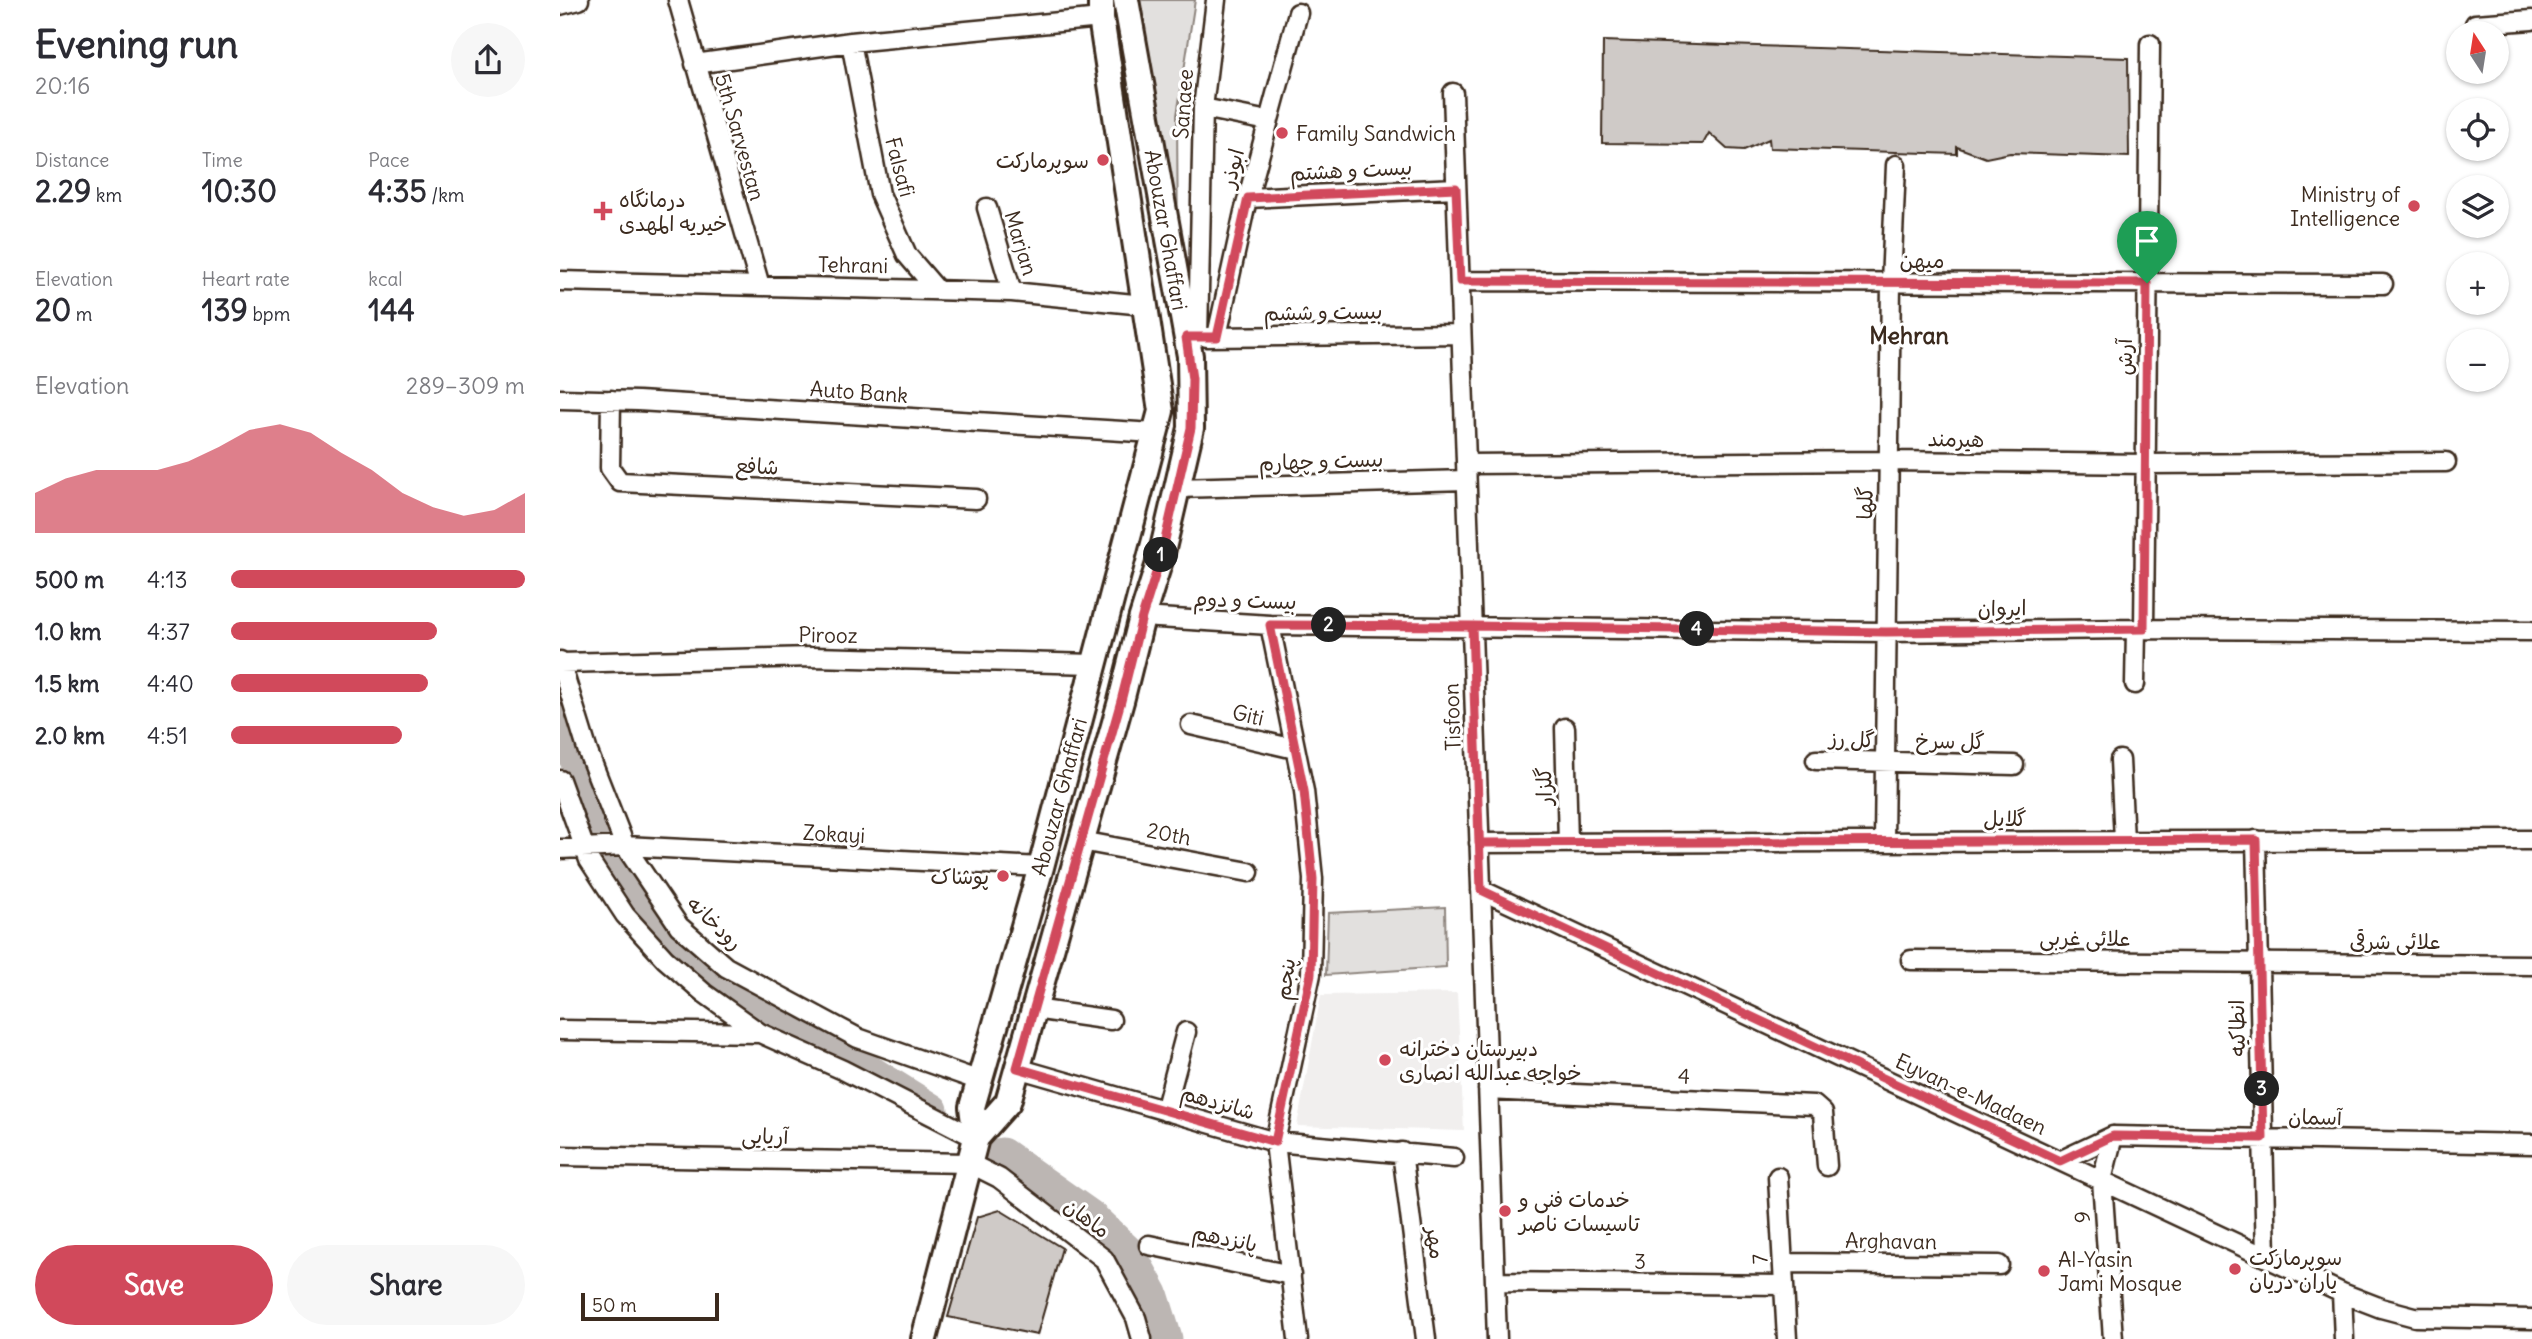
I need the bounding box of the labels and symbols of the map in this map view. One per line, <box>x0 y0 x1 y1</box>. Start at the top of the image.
north arrow <box>2446 21 2510 84</box>
street label: Sanaee <box>1167 68 1199 140</box>
street label: 5th Sarvestan <box>709 70 771 204</box>
place label: Family Sandwich <box>1296 120 1456 147</box>
marker: Family Sandwich <box>1274 125 1290 141</box>
street label: Falsafi <box>879 134 921 200</box>
street label: ابوذر <box>1213 146 1250 192</box>
place label: سوپرمارکت <box>996 147 1089 174</box>
street label: Abouzar Ghaffari <box>1139 148 1193 312</box>
marker: سوپرمارکت <box>1095 152 1111 168</box>
street label: بیست و هشتم <box>1289 153 1413 190</box>
place label: Ministry of Intelligence <box>2290 181 2401 232</box>
place label: درمانگاه خیریه المهدی <box>619 186 728 237</box>
marker: Ministry of Intelligence <box>2406 198 2422 214</box>
marker: درمانگاه خیریه المهدی <box>593 201 613 221</box>
street label: Marjan <box>998 207 1044 279</box>
pin <box>2117 211 2177 283</box>
street label: میهن <box>1900 247 1944 274</box>
street label: Tehrani <box>818 251 888 279</box>
street label: بیست و ششم <box>1263 297 1383 330</box>
district label: Mehran <box>1869 321 1949 350</box>
street label: آرش <box>2111 338 2138 375</box>
street label: Auto Bank <box>809 375 909 409</box>
street label: هیرمند <box>1927 425 1985 453</box>
street label: بیست و چهارم <box>1258 445 1384 480</box>
street label: شافع <box>735 451 779 483</box>
street label: گلها <box>1851 486 1879 520</box>
pin: 1 <box>1144 538 1178 572</box>
street label: بیست و دوم <box>1193 585 1297 618</box>
street label: ایروان <box>1977 594 2027 622</box>
pin: 2 <box>1312 608 1346 642</box>
pin: 4 <box>1680 612 1714 646</box>
street label: Pirooz <box>798 621 858 649</box>
street label: Tisfoon <box>1437 683 1467 751</box>
street label: Giti <box>1230 698 1266 732</box>
street label: Abouzar Ghaffari <box>1025 715 1093 879</box>
street label: گل رز <box>1827 724 1875 754</box>
street label: گل سرخ <box>1915 727 1985 756</box>
street label: گلزار <box>1530 767 1558 807</box>
street label: گلایل <box>1983 805 2027 832</box>
street label: 20th <box>1145 816 1193 852</box>
street label: Zokayi <box>802 819 866 849</box>
place label: پوشاک <box>930 863 989 890</box>
marker: پوشاک <box>995 868 1011 884</box>
street label: رودخانه <box>682 890 748 956</box>
street label: علائی غربی <box>2039 924 2131 953</box>
street label: علائی شرقی <box>2349 928 2441 956</box>
street label: پنجم <box>1269 956 1304 1002</box>
street label: انطاکیه <box>2223 999 2251 1057</box>
place label: دبیرستان دخترانه خواجه عبدالله انصاری <box>1399 1035 1582 1086</box>
street label: Eyvan-e-Madaen <box>1891 1047 2051 1141</box>
marker: دبیرستان دخترانه خواجه عبدالله انصاری <box>1377 1052 1393 1068</box>
street label: 4 <box>1677 1062 1691 1090</box>
pin: 3 <box>2244 1072 2280 1106</box>
street label: شانزدهم <box>1177 1079 1258 1128</box>
street label: آسمان <box>2288 1103 2343 1131</box>
street label: آریایی <box>741 1122 790 1151</box>
place label: خدمات فنی و تاسیسات ناصر <box>1517 1186 1640 1237</box>
street label: ماهان <box>1059 1192 1115 1244</box>
marker: خدمات فنی و تاسیسات ناصر <box>1497 1203 1513 1219</box>
street label: 9 <box>2068 1210 2096 1224</box>
street label: پانزدهم <box>1190 1218 1260 1261</box>
street label: مهر <box>1420 1223 1451 1261</box>
street label: Arghavan <box>1845 1227 1937 1255</box>
place label: سوپرمارکت یاران دریان <box>2249 1244 2342 1295</box>
place label: Al-Yasin Jami Mosque <box>2058 1246 2182 1297</box>
street label: 3 <box>1634 1247 1646 1275</box>
street label: 7 <box>1746 1253 1774 1265</box>
marker: سوپرمارکت یاران دریان <box>2227 1261 2243 1277</box>
marker: Al-Yasin Jami Mosque <box>2036 1263 2052 1279</box>
scale bar <box>581 1290 719 1322</box>

